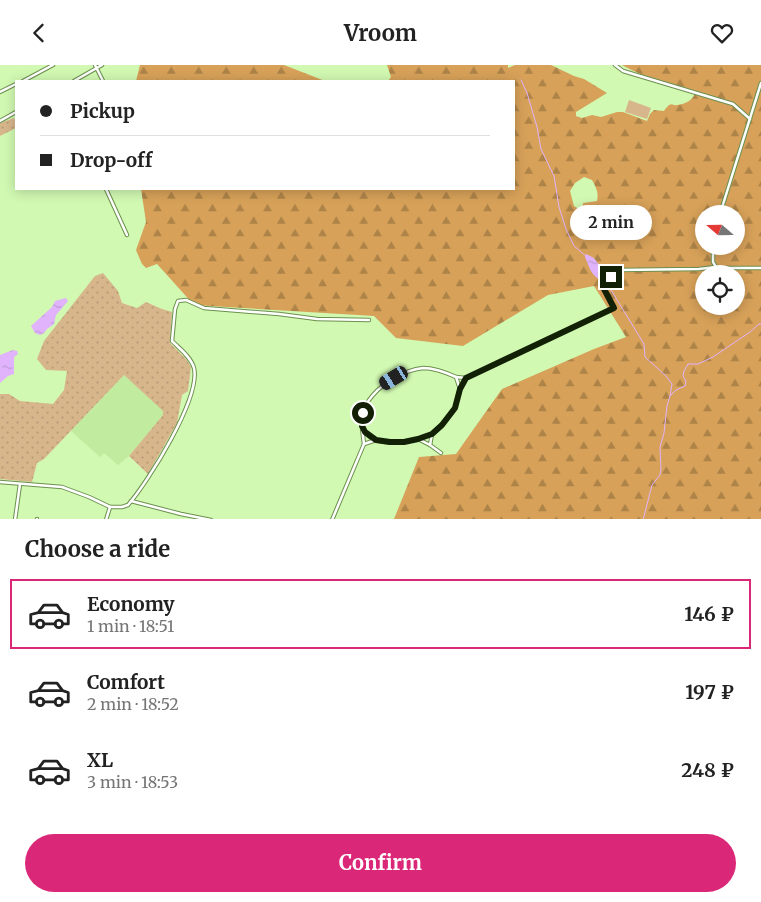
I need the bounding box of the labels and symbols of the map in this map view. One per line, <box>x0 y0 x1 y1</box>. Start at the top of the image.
callout: 2 min <box>570 205 652 239</box>
north arrow <box>695 205 745 255</box>
route end <box>600 266 622 288</box>
car <box>377 364 410 392</box>
route start <box>352 402 374 424</box>

